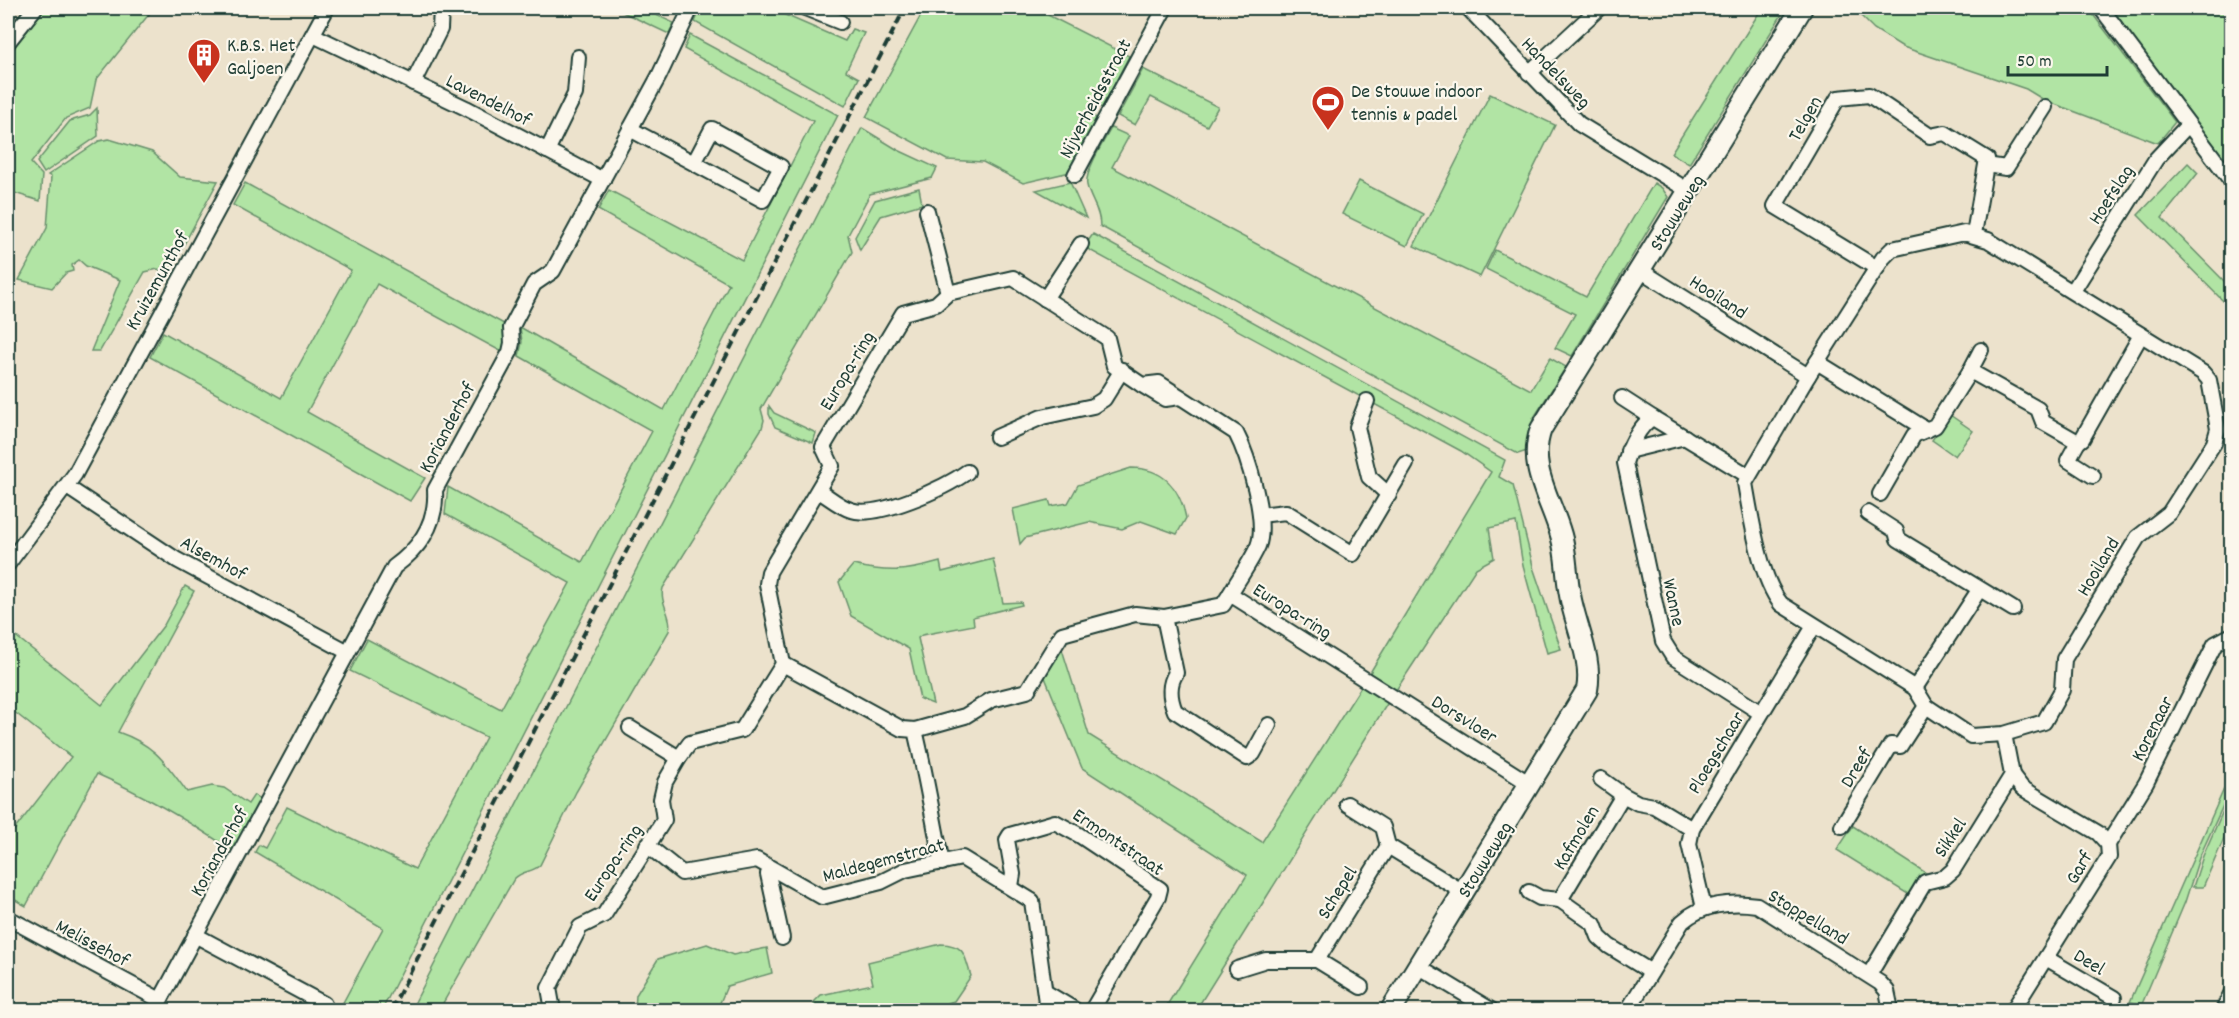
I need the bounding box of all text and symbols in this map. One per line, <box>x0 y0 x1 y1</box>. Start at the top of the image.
street label: Handelsweg <box>1513 32 1596 116</box>
place label: K.B.S. Het Galjoen <box>227 33 296 84</box>
street label: Nijverheidsstraat <box>1053 35 1140 164</box>
building icon: K.B.S. Het Galjoen <box>186 37 222 84</box>
scale bar <box>2008 39 2107 77</box>
text: 50 m <box>2017 50 2052 75</box>
street label: Lavendelhof <box>440 68 536 135</box>
place label: De Stouwe indoor tennis & padel <box>1351 79 1483 130</box>
sports icon: De Stouwe indoor tennis & padel <box>1310 84 1346 131</box>
street label: Telgen <box>1782 92 1831 147</box>
street label: Hoefslag <box>2083 160 2142 231</box>
street label: Stouweweg <box>1644 170 1713 257</box>
street label: Kruizemunthof <box>120 226 198 336</box>
street label: Hooiland <box>1683 269 1752 328</box>
street label: Europa-ring <box>814 326 883 417</box>
street label: Korianderhof <box>413 377 485 478</box>
street label: Alsemhof <box>174 530 252 590</box>
street label: Hooiland <box>2071 533 2128 602</box>
street label: Wanne <box>1653 576 1691 629</box>
street label: Europa-ring <box>1246 577 1336 648</box>
street label: Dorsvloer <box>1425 689 1502 752</box>
street label: Korenaar <box>2125 691 2182 767</box>
street label: Ploegschaar <box>1682 706 1754 800</box>
street label: Dreef <box>1835 742 1881 794</box>
street label: Kafmolen <box>1547 801 1608 876</box>
street label: Korianderhof <box>184 802 257 902</box>
street label: Ermontstraat <box>1066 802 1169 884</box>
street label: Sikkel <box>1928 813 1975 864</box>
street label: Stouweweg <box>1452 817 1521 904</box>
street label: Europa-ring <box>578 819 651 908</box>
street label: Maldegemstraat <box>820 832 948 892</box>
street label: Garf <box>2060 846 2102 890</box>
street label: Schepel <box>1311 862 1366 925</box>
street label: Stoppelland <box>1762 883 1853 954</box>
street label: Melissehof <box>50 914 134 976</box>
street label: Deel <box>2067 943 2110 984</box>

